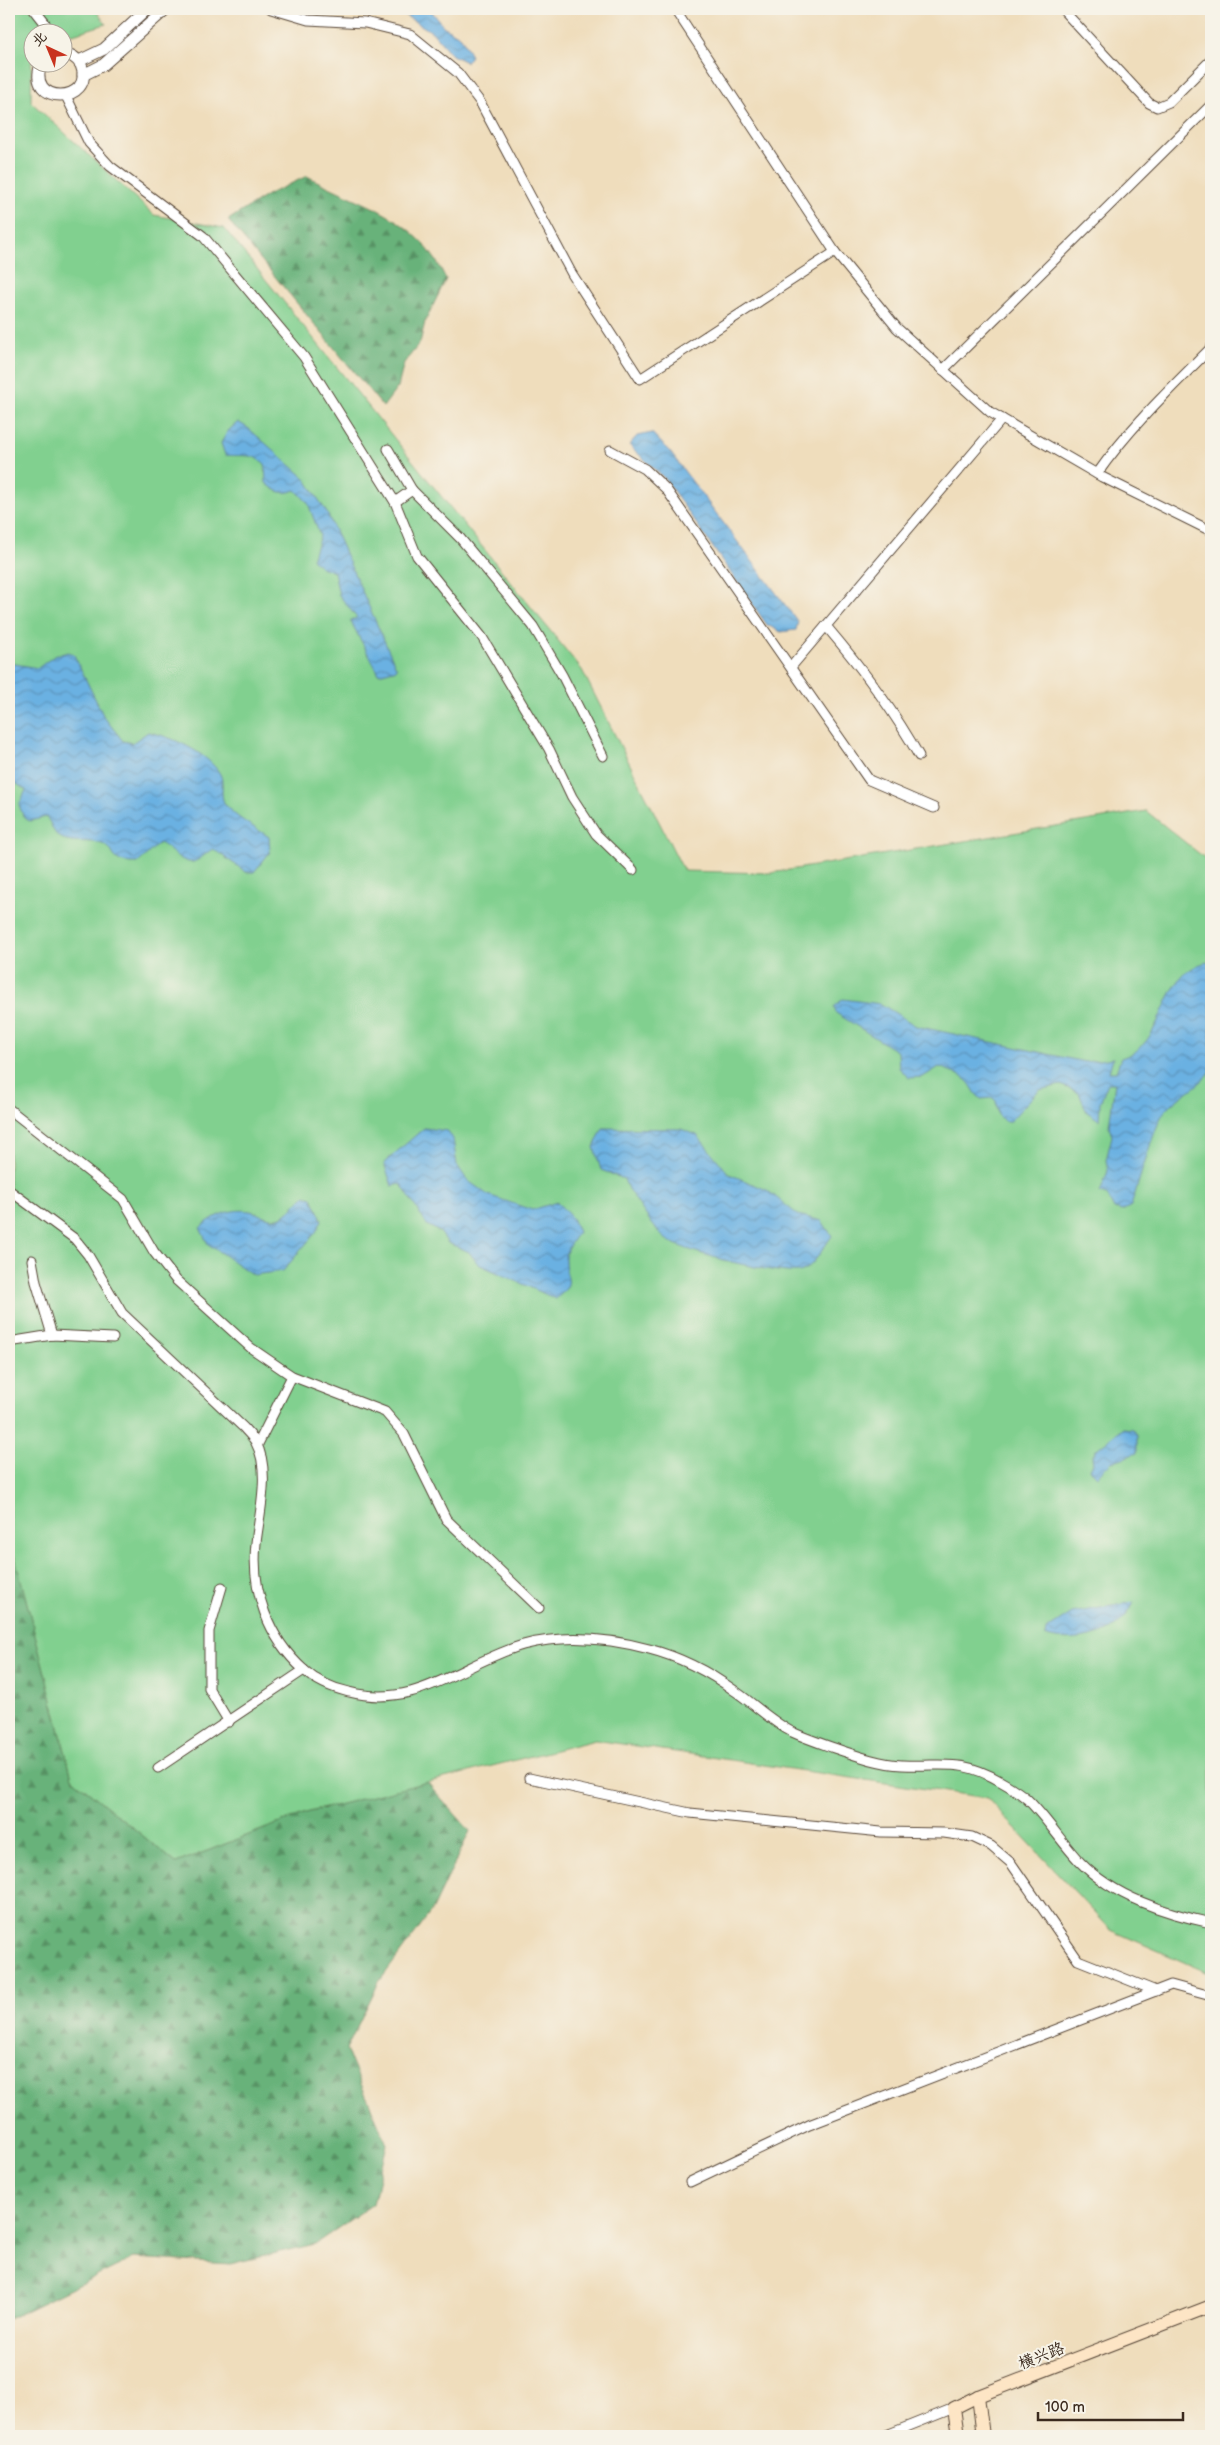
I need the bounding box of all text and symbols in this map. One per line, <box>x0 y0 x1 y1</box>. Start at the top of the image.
north arrow <box>22 22 72 72</box>
text: 北 <box>28 28 50 50</box>
street label: 横兴路 <box>1016 2339 1067 2374</box>
scale bar <box>1038 2390 1182 2422</box>
text: 100 m <box>1045 2398 1085 2417</box>

